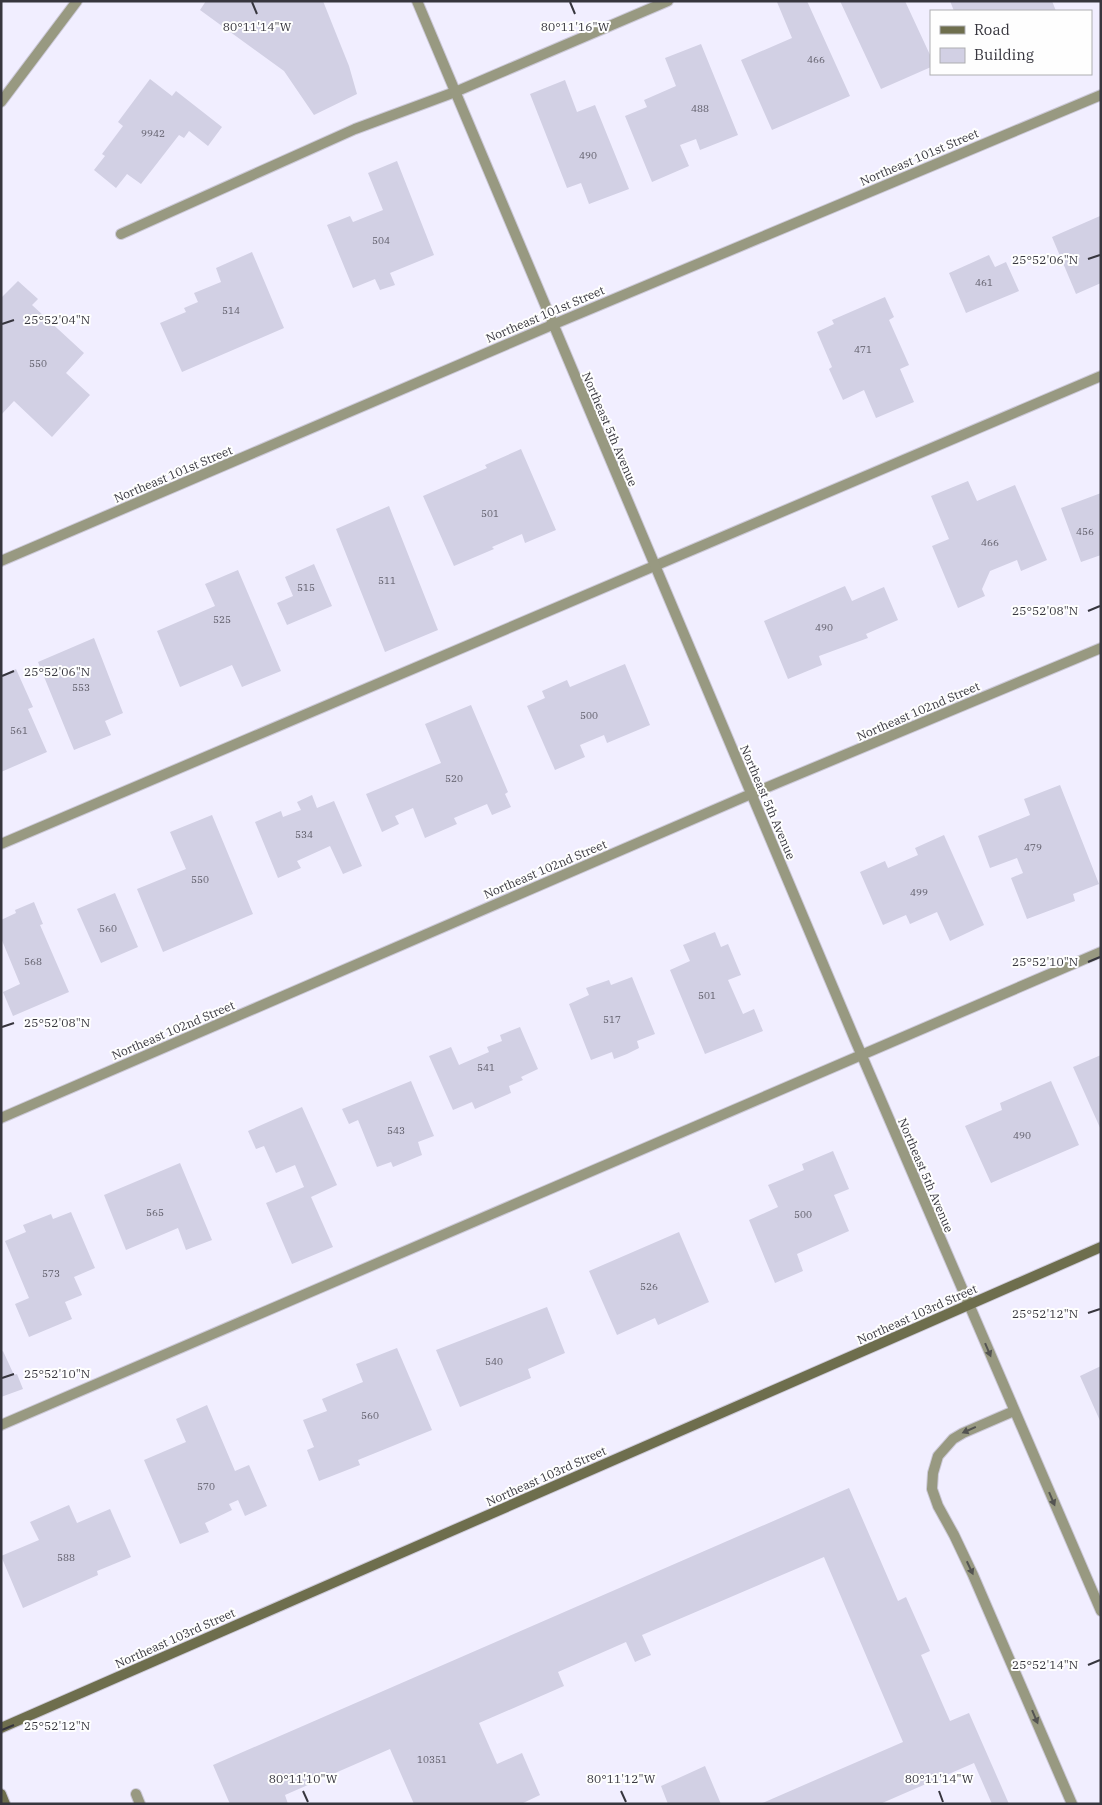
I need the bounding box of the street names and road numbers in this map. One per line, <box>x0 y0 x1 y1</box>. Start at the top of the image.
street label: Northeast 101st Street <box>858 125 980 189</box>
street label: Northeast 101st Street <box>484 282 606 346</box>
street label: Northeast 5th Avenue <box>579 369 641 489</box>
street label: Northeast 101st Street <box>112 442 234 506</box>
street label: Northeast 102nd Street <box>854 678 982 744</box>
street label: Northeast 5th Avenue <box>737 742 799 862</box>
street label: Northeast 102nd Street <box>481 836 609 902</box>
street label: Northeast 102nd Street <box>109 997 237 1063</box>
street label: Northeast 5th Avenue <box>895 1115 957 1235</box>
street label: Northeast 103rd Street <box>855 1281 979 1347</box>
street label: Northeast 103rd Street <box>484 1443 608 1509</box>
street label: Northeast 103rd Street <box>113 1605 237 1671</box>

